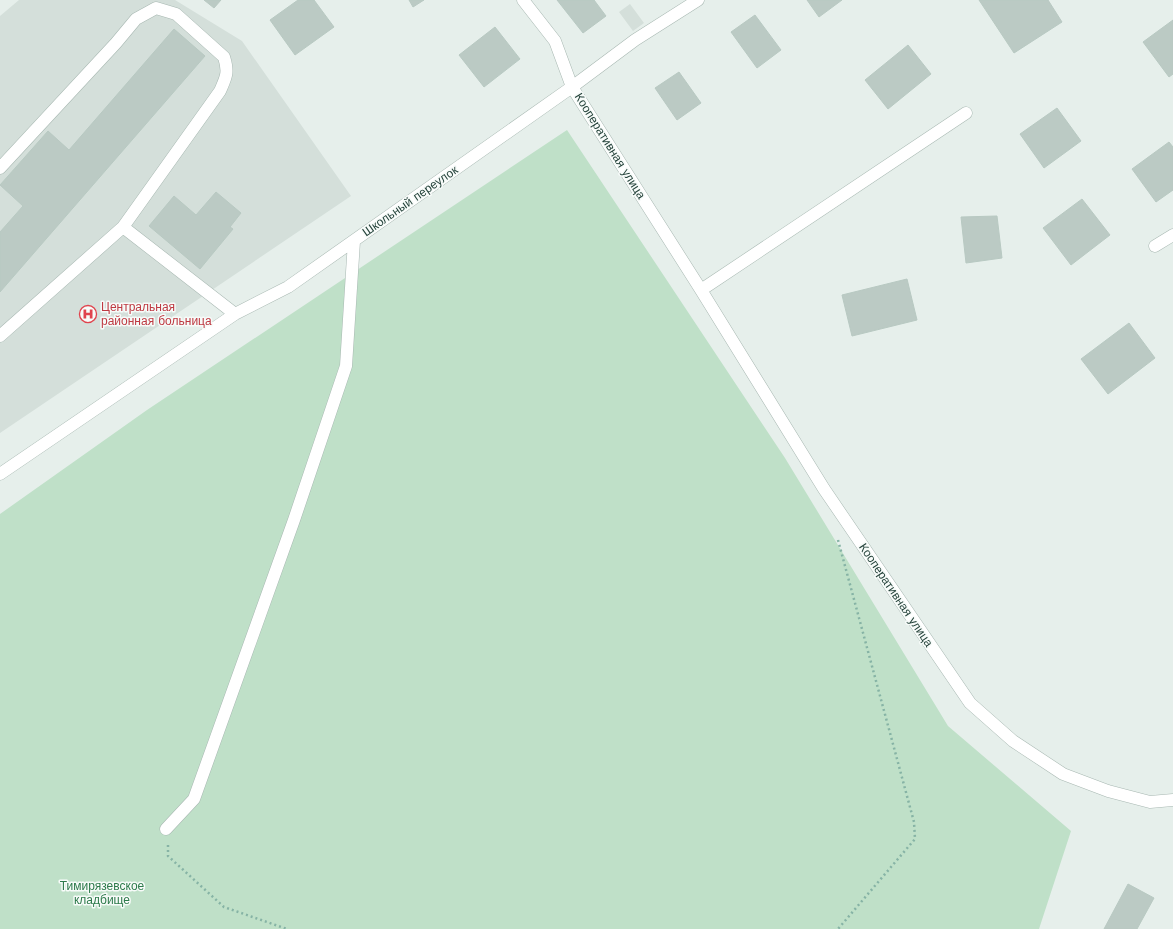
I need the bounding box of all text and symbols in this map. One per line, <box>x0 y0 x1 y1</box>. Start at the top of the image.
street label: Кооперативная улица <box>572 91 648 202</box>
street label: Школьный переулок <box>360 162 461 239</box>
place label: Центральная районная больница <box>101 300 212 328</box>
hospital icon: Центральная районная больница <box>78 304 98 324</box>
street label: Кооперативная улица <box>856 540 936 650</box>
park label: Тимирязевское кладбище <box>60 879 145 907</box>

